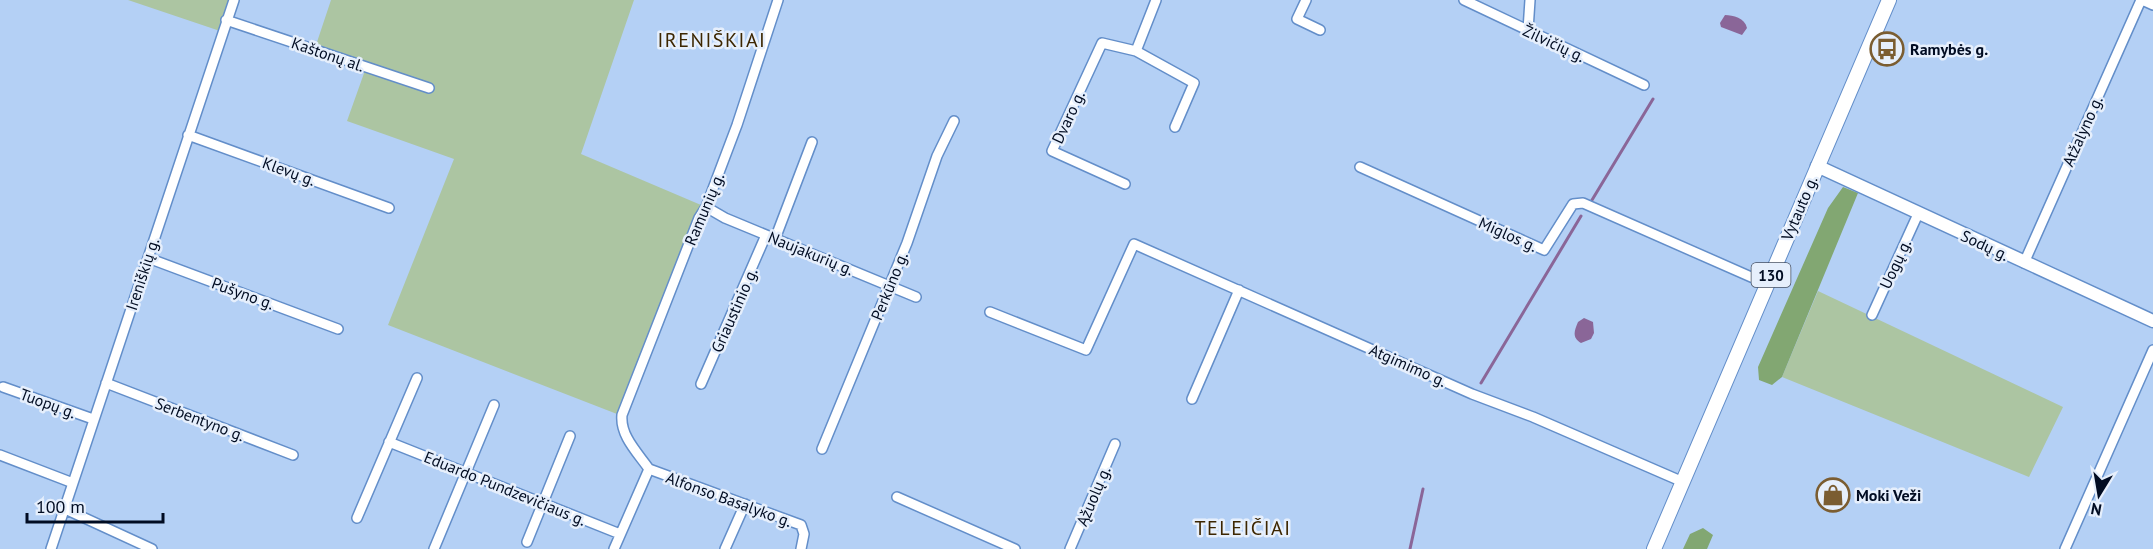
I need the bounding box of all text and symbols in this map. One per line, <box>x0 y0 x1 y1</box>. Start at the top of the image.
street label: Žilvičių g. <box>1520 20 1588 66</box>
district label: IRENIŠKIAI <box>658 27 766 53</box>
bus stop icon: Ramybės g. <box>1869 31 1905 67</box>
street label: Kaštonų al. <box>289 32 367 76</box>
place label: Ramybės g. <box>1910 39 1988 59</box>
street label: Dvaro g. <box>1047 87 1089 147</box>
street label: Atžalyno g. <box>2058 92 2106 170</box>
street label: Klevų g. <box>260 152 318 190</box>
street label: Ramunių g. <box>680 170 728 248</box>
street label: Vytauto g. <box>1776 173 1822 244</box>
street label: Miglos g. <box>1476 212 1540 256</box>
street label: Sodų g. <box>1958 225 2012 265</box>
street label: Naujakurių g. <box>765 227 857 279</box>
street label: Ireniškių g. <box>121 235 163 313</box>
street label: Uogų g. <box>1875 236 1915 292</box>
street label: Perkūno g. <box>866 249 912 323</box>
road number: 130 <box>1752 263 1790 287</box>
street label: Griaustinio g. <box>706 265 762 355</box>
street label: Pušyno g. <box>209 273 277 313</box>
street label: Atgimimo g. <box>1366 339 1450 391</box>
street label: Tuopų g. <box>17 384 79 422</box>
street label: Serbentyno g. <box>152 393 248 445</box>
street label: Eduardo Pundzevičiaus g. <box>421 446 589 530</box>
street label: Ąžuolų g. <box>1071 463 1115 529</box>
north arrow <box>2069 465 2129 525</box>
street label: Alfonso Basalyko g. <box>663 467 795 531</box>
shop icon: Moki Veži <box>1815 477 1851 513</box>
place label: Moki Veži <box>1856 485 1921 505</box>
scale bar <box>27 486 164 524</box>
text: 100 m <box>36 495 85 518</box>
text: N <box>2089 499 2103 521</box>
district label: TELEIČIAI <box>1195 515 1291 541</box>

